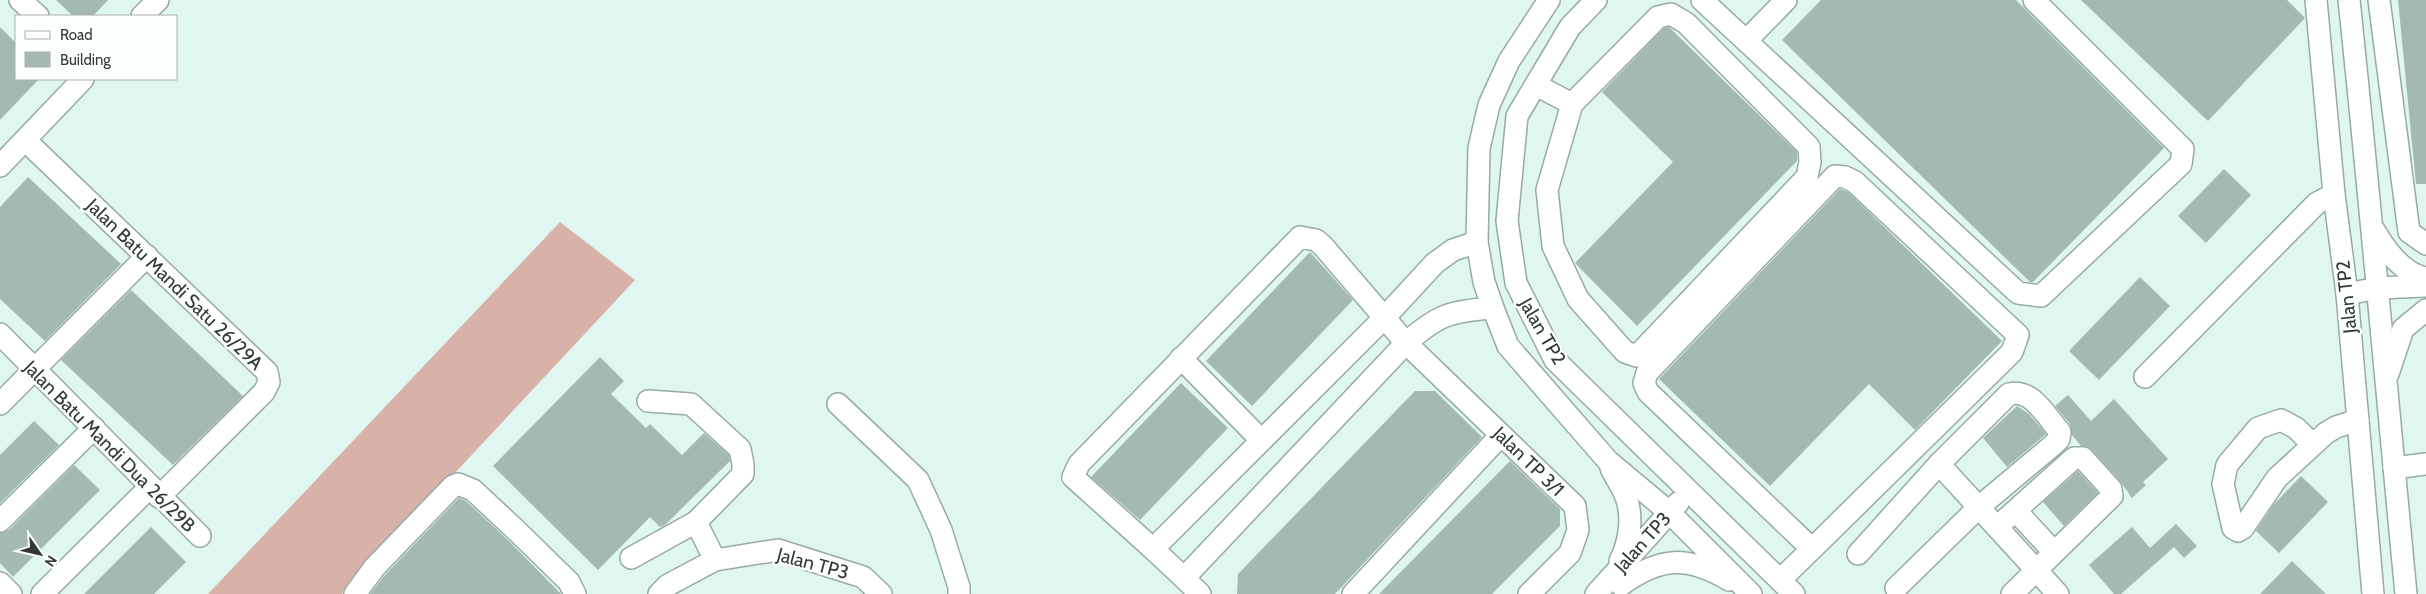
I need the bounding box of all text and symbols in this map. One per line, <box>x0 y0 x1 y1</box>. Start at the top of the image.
legend <box>15 15 178 80</box>
text: Road <box>60 26 93 44</box>
text: Building <box>60 51 111 69</box>
street label: Jalan Batu Mandi Satu 26/29A <box>81 193 268 375</box>
street label: Jalan TP2 <box>2331 259 2362 336</box>
street label: Jalan TP2 <box>1514 293 1571 369</box>
street label: Jalan Batu Mandi Dua 26/29B <box>18 355 200 537</box>
street label: Jalan TP 3/1 <box>1488 421 1569 501</box>
street label: Jalan TP3 <box>1609 507 1675 578</box>
north arrow <box>15 529 65 579</box>
street label: Jalan TP3 <box>773 543 851 584</box>
text: N <box>41 552 61 570</box>

